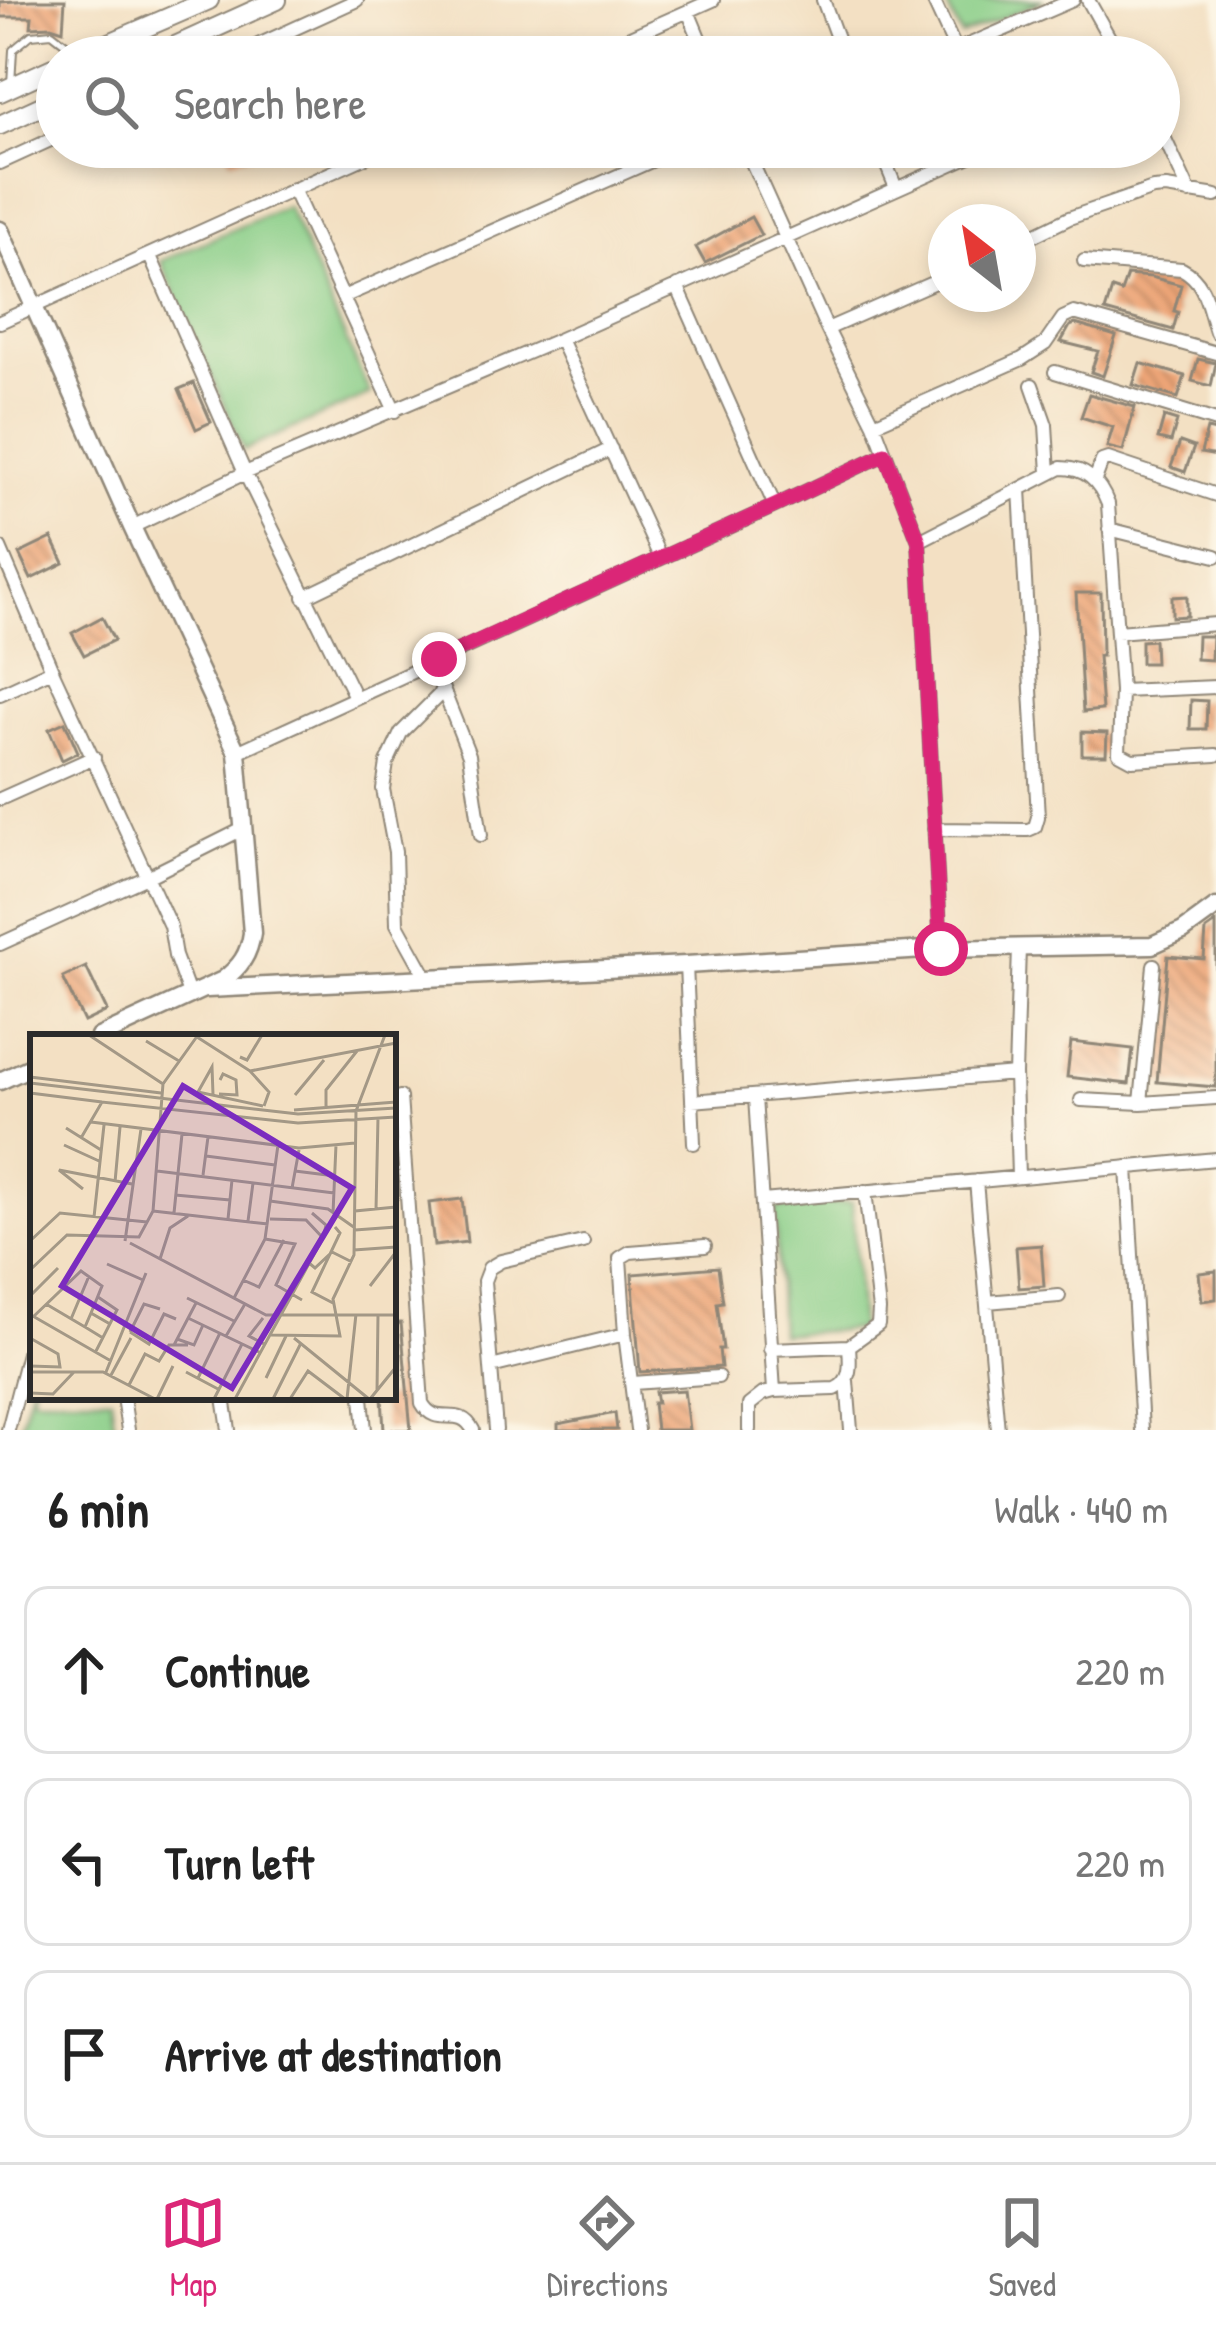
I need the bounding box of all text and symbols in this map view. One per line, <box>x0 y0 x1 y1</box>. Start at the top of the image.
search box <box>36 36 1180 168</box>
icon: search <box>78 69 144 135</box>
text: Search here <box>174 72 366 133</box>
north arrow <box>928 204 1036 312</box>
route end <box>412 632 466 686</box>
route start <box>914 922 968 976</box>
inset map <box>30 1034 396 1400</box>
text: 6 min <box>48 1474 149 1543</box>
text: Walk · 440 m <box>994 1482 1168 1535</box>
icon: ahead <box>51 1637 117 1703</box>
text: Continue <box>165 1640 310 1701</box>
text: 220 m <box>1076 1644 1165 1697</box>
icon: left <box>51 1829 117 1895</box>
text: Turn left <box>165 1832 314 1893</box>
text: 220 m <box>1076 1836 1165 1889</box>
icon: arrive <box>51 2021 117 2087</box>
text: Arrive at destination <box>165 2024 502 2085</box>
tab: Map <box>160 2190 226 2306</box>
tab: Directions <box>547 2190 668 2306</box>
tab: Saved <box>988 2190 1056 2306</box>

